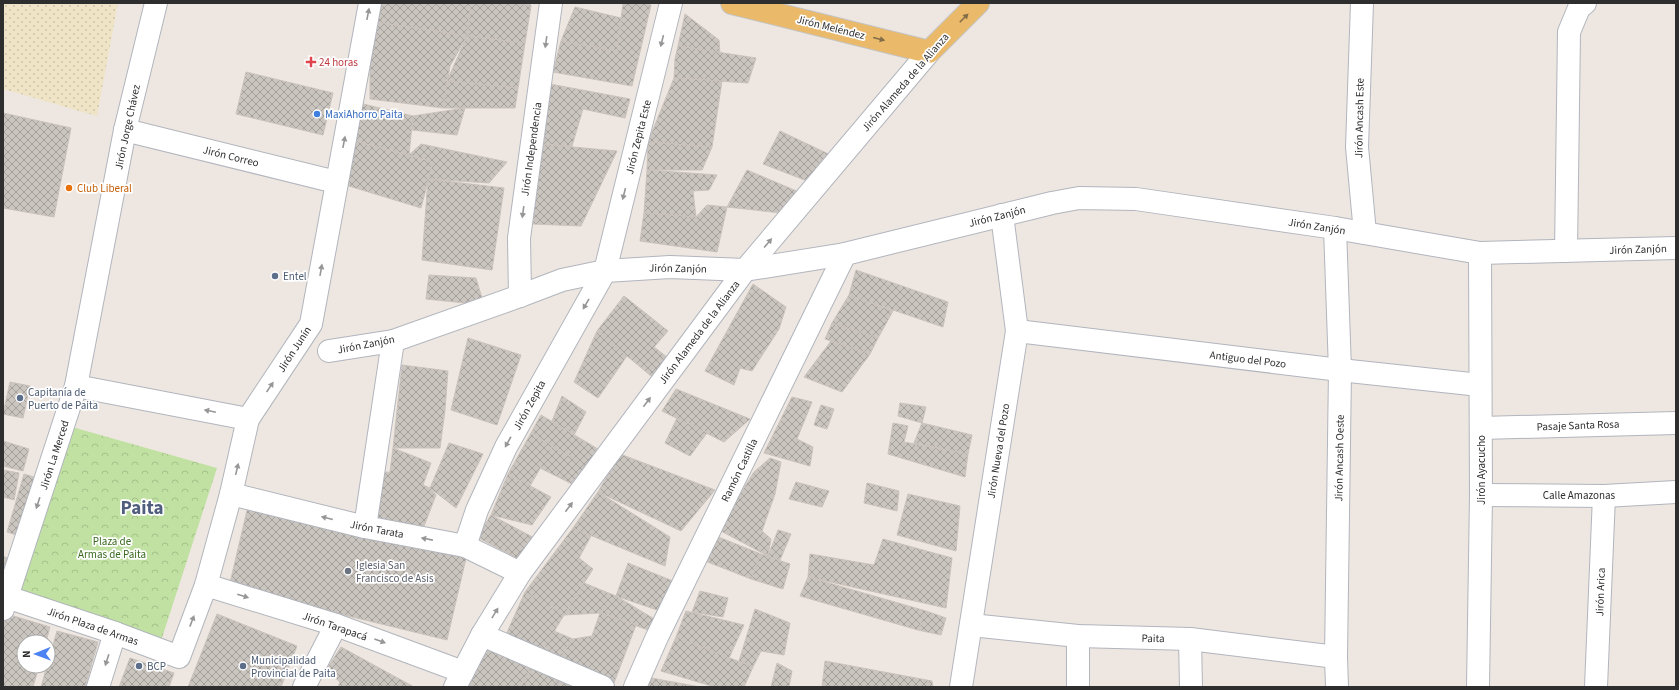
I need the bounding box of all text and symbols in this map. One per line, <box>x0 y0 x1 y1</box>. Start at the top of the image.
one-way arrow <box>365 8 371 20</box>
street label: Jirón Meléndez <box>795 12 867 43</box>
one-way arrow <box>959 13 969 22</box>
street label: Jirón Alameda de la Alianza <box>858 30 952 135</box>
one-way arrow <box>658 35 664 47</box>
one-way arrow <box>543 36 549 48</box>
one-way arrow <box>873 37 885 43</box>
place label: 24 horas <box>319 55 358 70</box>
marker: 24 horas <box>306 57 316 67</box>
street label: Jirón Ancash Este <box>1351 77 1368 158</box>
street label: Jirón Jorge Chávez <box>111 83 144 171</box>
street label: Jirón Zepita Este <box>622 98 655 176</box>
street label: Jirón Independencia <box>517 101 546 197</box>
place label: MaxiAhorro Paita <box>325 107 403 122</box>
marker: MaxiAhorro Paita <box>312 109 322 119</box>
one-way arrow <box>341 136 347 148</box>
street label: Jirón Correo <box>201 142 260 171</box>
place label: Club Liberal <box>77 181 132 196</box>
marker: Club Liberal <box>64 183 74 193</box>
one-way arrow <box>621 188 627 200</box>
street label: Jirón Zanjón <box>967 202 1027 231</box>
one-way arrow <box>520 206 526 218</box>
street label: Jirón Zanjón <box>1287 215 1347 238</box>
one-way arrow <box>763 238 772 248</box>
street label: Jirón Zanjón <box>1609 241 1667 258</box>
street label: Jirón Zanjón <box>649 260 707 277</box>
one-way arrow <box>318 264 324 276</box>
place label: Entel <box>283 269 307 284</box>
marker: Entel <box>270 271 280 281</box>
street label: Jirón Alameda de la Alianza <box>656 277 743 387</box>
one-way arrow <box>582 299 589 310</box>
street label: Jirón Junín <box>274 323 315 375</box>
street label: Jirón Zanjón <box>336 332 396 357</box>
street label: Antiguo del Pozo <box>1209 347 1287 372</box>
street label: Jirón Zepita <box>510 378 549 433</box>
one-way arrow <box>266 381 273 392</box>
place label: Capitanía de Puerto de Paita <box>28 385 98 413</box>
marker: Capitanía de Puerto de Paita <box>15 393 25 403</box>
one-way arrow <box>643 397 651 408</box>
street label: Jirón Nueva del Pozo <box>984 402 1013 500</box>
one-way arrow <box>204 408 216 414</box>
street label: Jirón Ancash Oeste <box>1331 414 1348 502</box>
street label: Pasaje Santa Rosa <box>1536 417 1620 434</box>
street label: Jirón La Merced <box>36 418 73 492</box>
street label: Jirón Ayacucho <box>1474 435 1489 505</box>
one-way arrow <box>505 436 512 448</box>
street label: Ramón Castilla <box>718 436 761 504</box>
one-way arrow <box>234 463 240 475</box>
street label: Calle Amazonas <box>1543 488 1616 503</box>
district label: Paita <box>121 495 163 522</box>
one-way arrow <box>35 497 41 509</box>
one-way arrow <box>565 501 573 512</box>
one-way arrow <box>321 514 333 520</box>
street label: Jirón Tarata <box>349 517 405 542</box>
park label: Plaza de Armas de Paita <box>78 534 146 562</box>
one-way arrow <box>421 535 433 541</box>
place label: Iglesia San Francisco de Asis <box>356 558 434 586</box>
marker: Iglesia San Francisco de Asis <box>343 566 353 576</box>
street label: Jirón Arica <box>1592 567 1609 617</box>
one-way arrow <box>238 593 250 599</box>
street label: Jirón Plaza de Armas <box>45 604 141 649</box>
one-way arrow <box>492 607 499 619</box>
street label: Jirón Tarapacá <box>300 608 369 645</box>
one-way arrow <box>190 614 196 626</box>
street label: Paita <box>1141 631 1165 646</box>
north arrow <box>16 634 56 674</box>
one-way arrow <box>374 639 386 645</box>
text: N <box>19 650 34 658</box>
place label: Municipalidad Provincial de Paita <box>251 653 336 681</box>
one-way arrow <box>104 654 110 666</box>
place label: BCP <box>147 659 166 674</box>
marker: BCP <box>134 661 144 671</box>
marker: Municipalidad Provincial de Paita <box>238 661 248 671</box>

